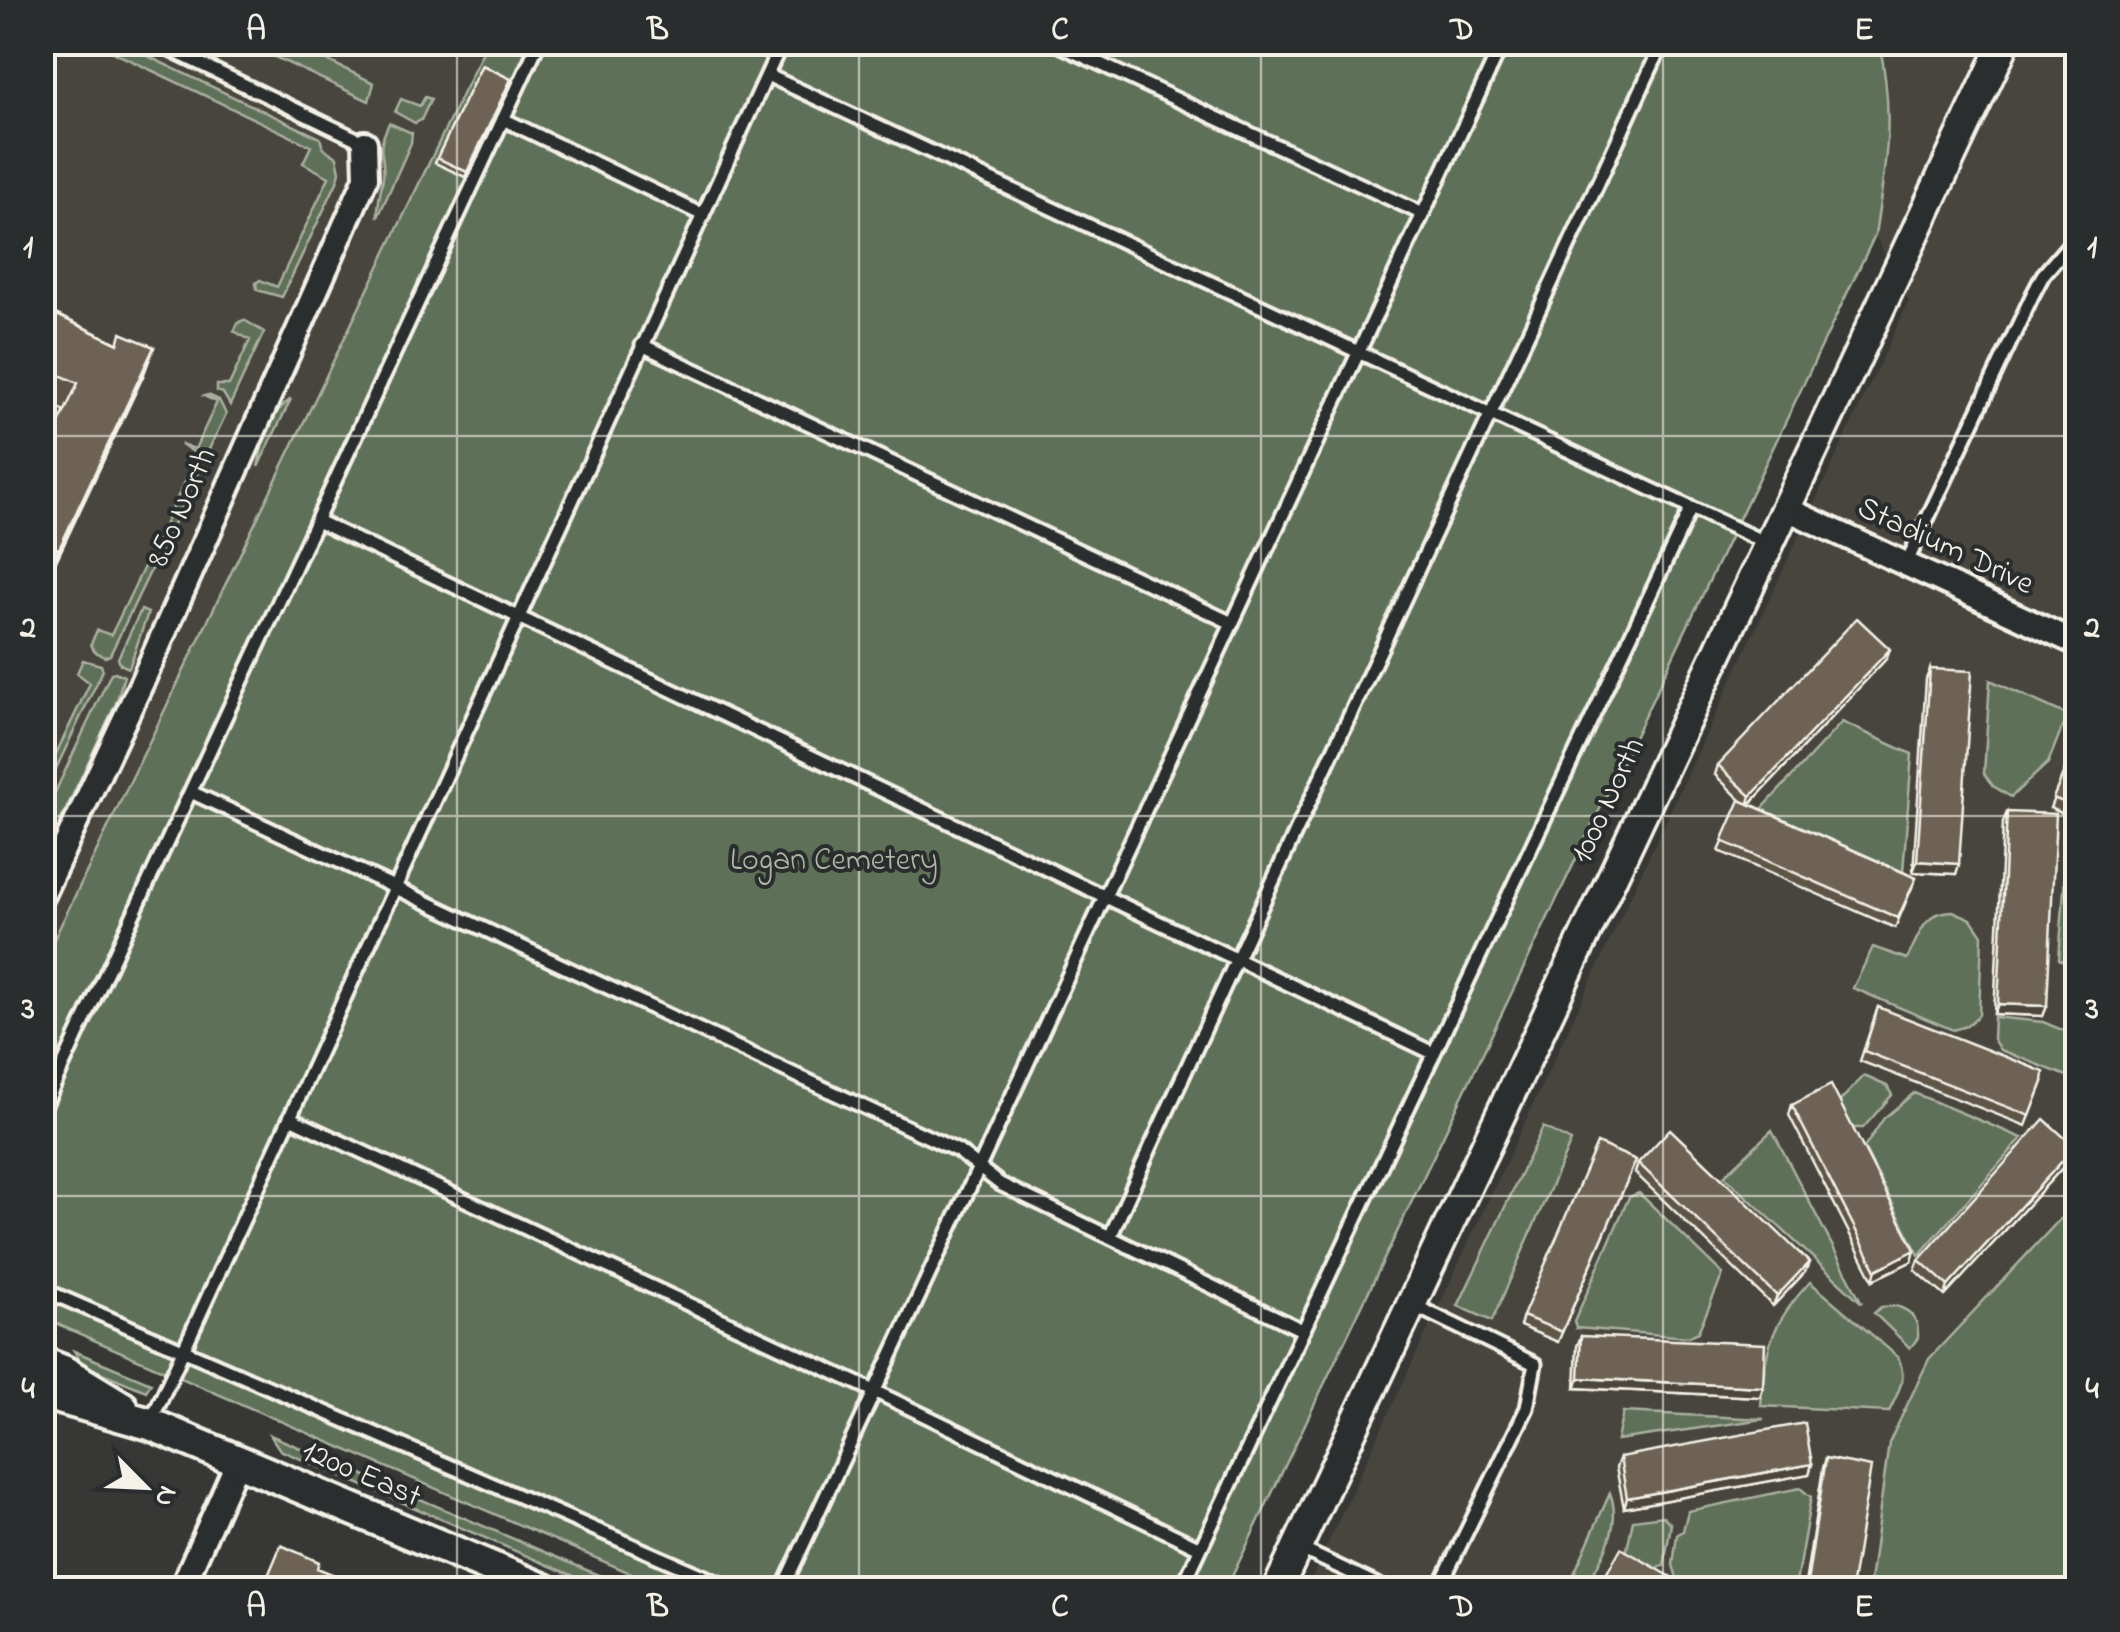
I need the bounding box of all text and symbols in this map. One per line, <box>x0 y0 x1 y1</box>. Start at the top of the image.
text: A <box>246 8 266 55</box>
text: B <box>645 8 669 55</box>
text: C <box>1051 8 1069 55</box>
text: D <box>1448 8 1474 55</box>
text: E <box>1854 8 1874 55</box>
text: 1 <box>23 226 33 273</box>
text: 1 <box>2087 226 2097 273</box>
street label: 850 North <box>136 441 230 575</box>
street label: Stadium Drive <box>1849 486 2042 609</box>
text: 2 <box>19 606 36 653</box>
text: 2 <box>2083 606 2100 653</box>
street label: 1000 North <box>1559 730 1659 872</box>
park label: Logan Cemetery <box>730 838 938 885</box>
text: 3 <box>20 987 35 1034</box>
text: 3 <box>2084 987 2099 1034</box>
text: 4 <box>21 1367 35 1414</box>
text: 4 <box>2085 1367 2099 1414</box>
street label: 1200 East <box>294 1429 428 1521</box>
north arrow <box>95 1437 195 1537</box>
text: N <box>142 1479 187 1513</box>
text: A <box>246 1585 266 1632</box>
text: B <box>645 1585 669 1632</box>
text: C <box>1051 1585 1069 1632</box>
text: D <box>1448 1585 1474 1632</box>
text: E <box>1854 1585 1874 1632</box>

